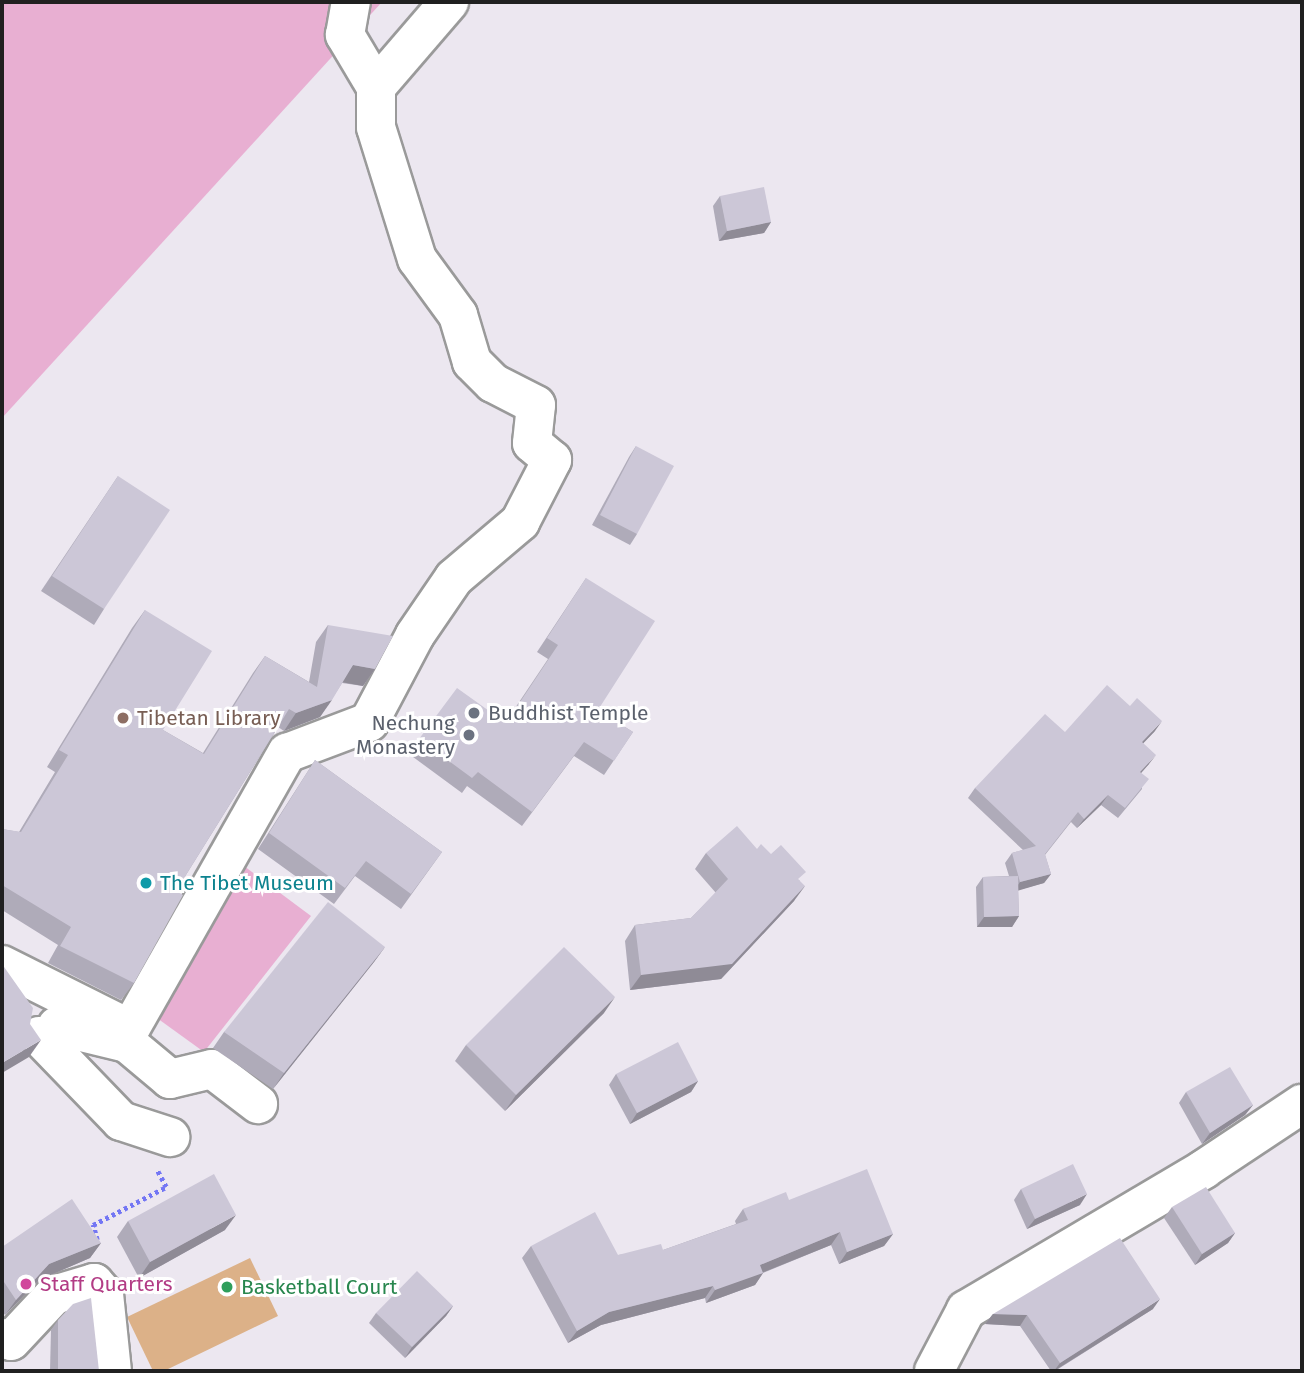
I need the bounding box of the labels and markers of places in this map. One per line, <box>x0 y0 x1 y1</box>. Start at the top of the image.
place label: Buddhist Temple <box>488 700 648 726</box>
place label: Tibetan Library <box>137 705 281 731</box>
marker: Buddhist Temple <box>466 705 482 721</box>
marker: Tibetan Library <box>115 710 131 726</box>
place label: Nechung Monastery <box>356 710 455 760</box>
marker: Nechung Monastery <box>461 727 477 743</box>
place label: The Tibet Museum <box>160 870 334 896</box>
marker: The Tibet Museum <box>138 875 154 891</box>
place label: Staff Quarters <box>40 1271 173 1297</box>
place label: Basketball Court <box>241 1274 397 1300</box>
marker: Staff Quarters <box>18 1276 34 1292</box>
marker: Basketball Court <box>219 1279 235 1295</box>

